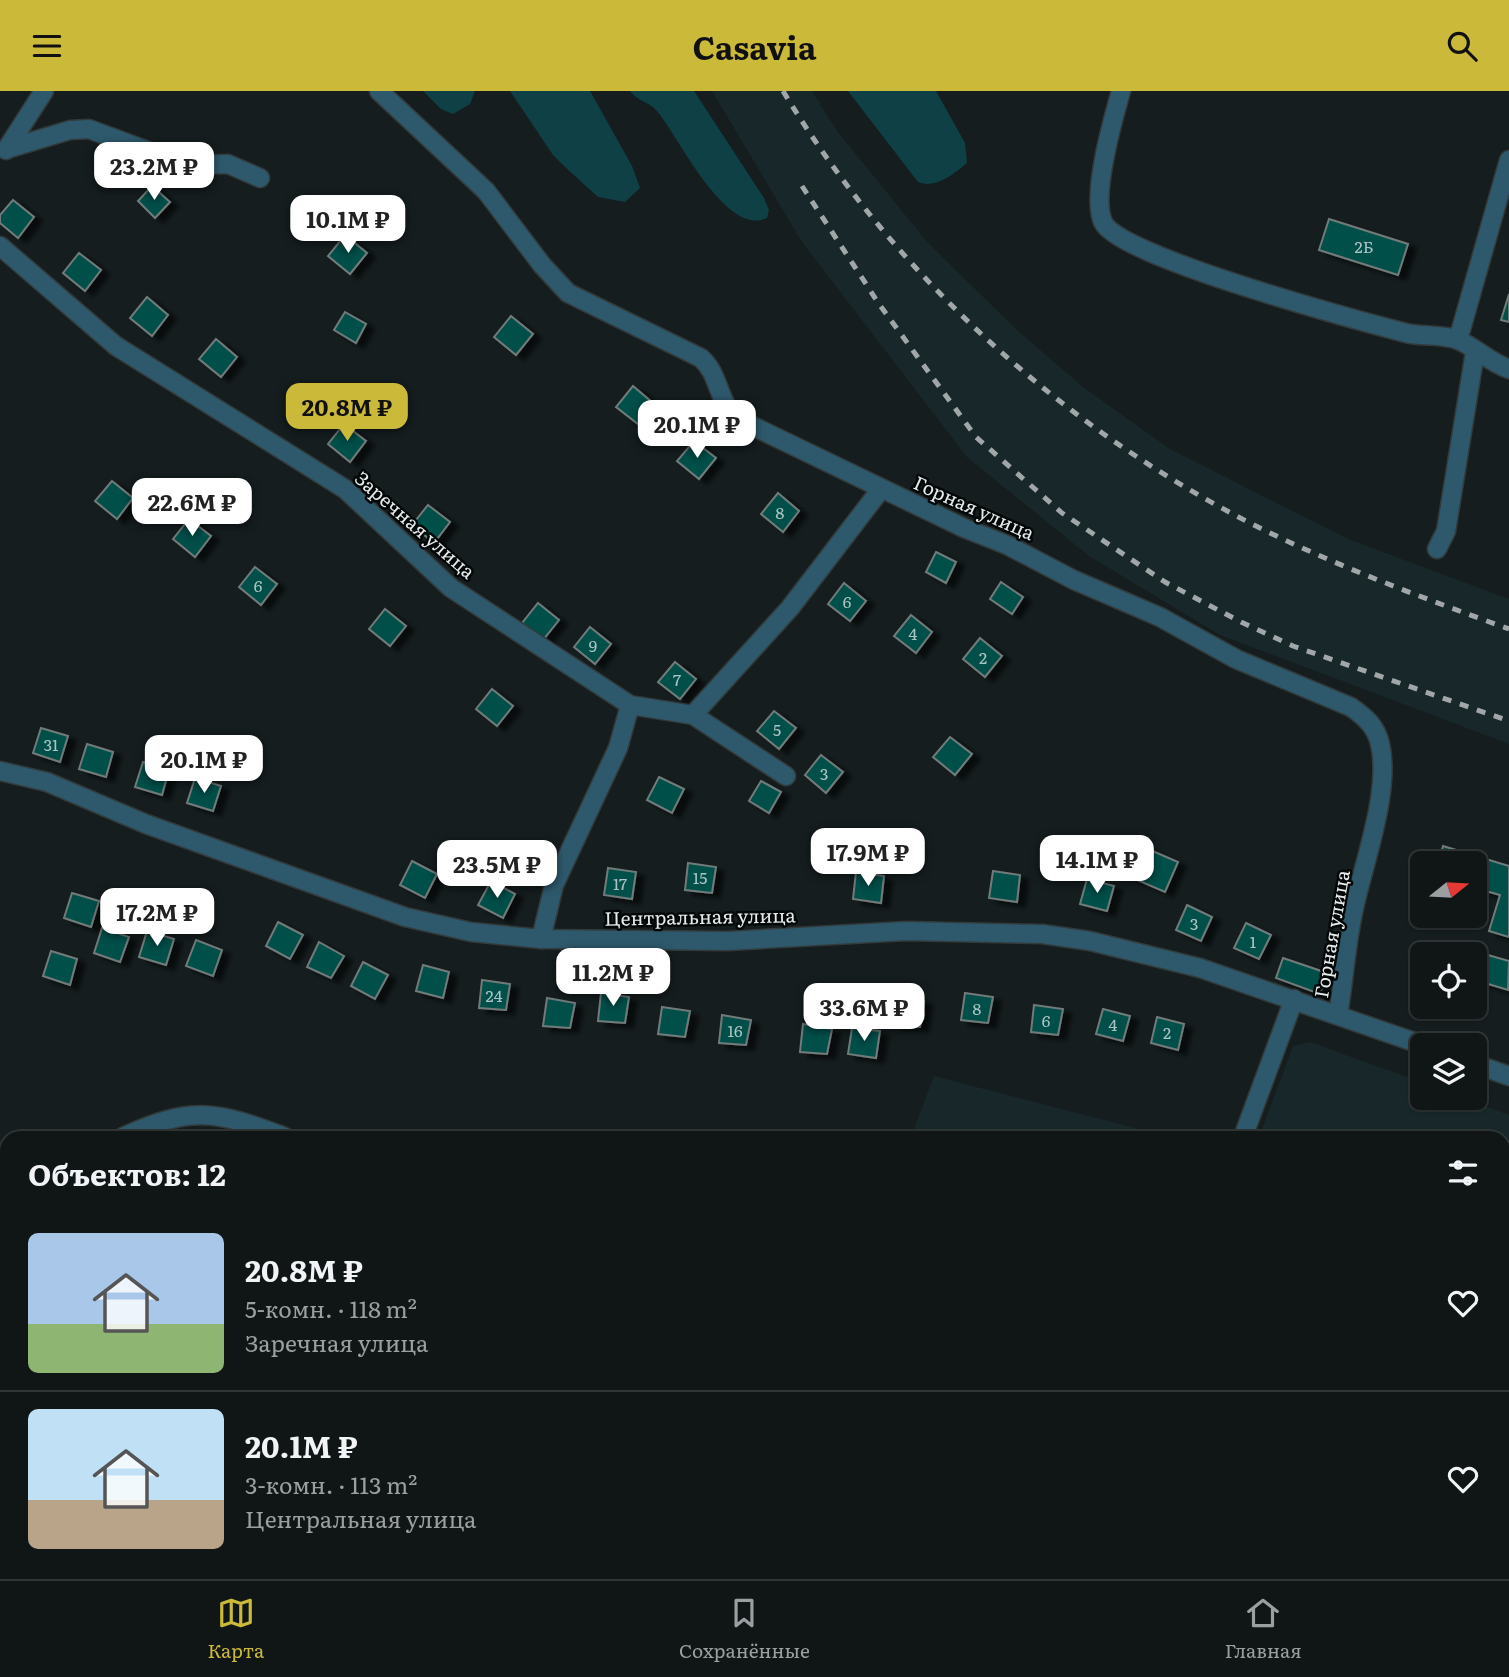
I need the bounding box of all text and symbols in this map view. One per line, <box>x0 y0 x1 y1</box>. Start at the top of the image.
text: Casavia <box>692 22 817 70</box>
icon: menu <box>28 27 66 65</box>
icon: search <box>1443 27 1481 65</box>
pin: 23.2M ₽ <box>89 143 219 202</box>
text: 23.2M ₽ <box>110 148 198 182</box>
pin: 10.1M ₽ <box>283 195 413 255</box>
text: 10.1M ₽ <box>306 201 390 235</box>
house number: 2Б <box>1355 234 1373 258</box>
pin: 20.8M ₽ <box>282 383 412 443</box>
text: 20.8M ₽ <box>302 389 392 423</box>
pin: 20.1M ₽ <box>632 401 762 460</box>
text: 20.1M ₽ <box>654 406 740 440</box>
street label: Заречная улица <box>349 464 483 585</box>
street label: Горная улица <box>910 468 1040 547</box>
pin: 22.6M ₽ <box>127 479 257 538</box>
text: 22.6M ₽ <box>148 484 236 518</box>
house number: 8 <box>776 500 785 524</box>
house number: 6 <box>254 573 263 597</box>
house number: 6 <box>843 589 852 613</box>
house number: 4 <box>909 621 918 645</box>
house number: 9 <box>589 633 597 657</box>
house number: 2 <box>979 645 987 669</box>
house number: 7 <box>673 667 681 691</box>
house number: 5 <box>773 717 781 741</box>
house number: 31 <box>43 732 59 756</box>
pin: 20.1M ₽ <box>139 735 269 795</box>
text: 20.1M ₽ <box>161 741 247 775</box>
house number: 3 <box>820 761 828 785</box>
pin: 17.9M ₽ <box>803 829 933 888</box>
text: 17.9M ₽ <box>827 834 909 868</box>
pin: 14.1M ₽ <box>1032 835 1162 895</box>
pin: 23.5M ₽ <box>432 841 562 900</box>
text: 14.1M ₽ <box>1056 841 1138 875</box>
text: 23.5M ₽ <box>453 846 541 880</box>
north arrow <box>1410 851 1488 927</box>
map controls <box>1410 851 1487 1110</box>
house number: 15 <box>693 865 707 889</box>
street label: Горная улица <box>1306 867 1356 1000</box>
house number: 17 <box>613 871 627 895</box>
pin: 17.2M ₽ <box>92 889 222 948</box>
text: 17.2M ₽ <box>116 894 198 928</box>
street label: Центральная улица <box>604 900 797 932</box>
house number: 3 <box>1190 911 1198 935</box>
house number: 1 <box>1250 929 1257 953</box>
button: locate <box>1410 942 1487 1019</box>
pin: 11.2M ₽ <box>548 949 678 1008</box>
text: 11.2M ₽ <box>572 954 654 988</box>
house number: 24 <box>486 983 503 1007</box>
pin: 33.6M ₽ <box>799 983 929 1043</box>
text: 33.6M ₽ <box>820 989 908 1023</box>
house number: 8 <box>973 996 982 1020</box>
house number: 6 <box>1042 1008 1051 1032</box>
house number: 4 <box>1109 1012 1118 1036</box>
house number: 16 <box>727 1018 743 1042</box>
house number: 2 <box>1163 1020 1171 1044</box>
button: layers <box>1410 1033 1487 1110</box>
text: Объектов: 12 <box>28 1151 226 1195</box>
icon: filters <box>1444 1154 1482 1192</box>
text: 20.8M ₽ <box>245 1247 363 1291</box>
icon: home <box>84 1261 168 1345</box>
icon: heart <box>1444 1284 1482 1322</box>
text: 5-комн. · 118 m² <box>245 1291 417 1325</box>
text: Заречная улица <box>245 1325 428 1359</box>
text: 20.1M ₽ <box>245 1423 358 1467</box>
icon: home <box>84 1437 168 1521</box>
icon: heart <box>1444 1460 1482 1498</box>
text: 3-комн. · 113 m² <box>245 1467 417 1501</box>
text: Центральная улица <box>245 1501 476 1535</box>
tab: Карта <box>207 1594 264 1664</box>
tab: Сохранённые <box>679 1594 810 1664</box>
tab: Главная <box>1225 1594 1302 1664</box>

